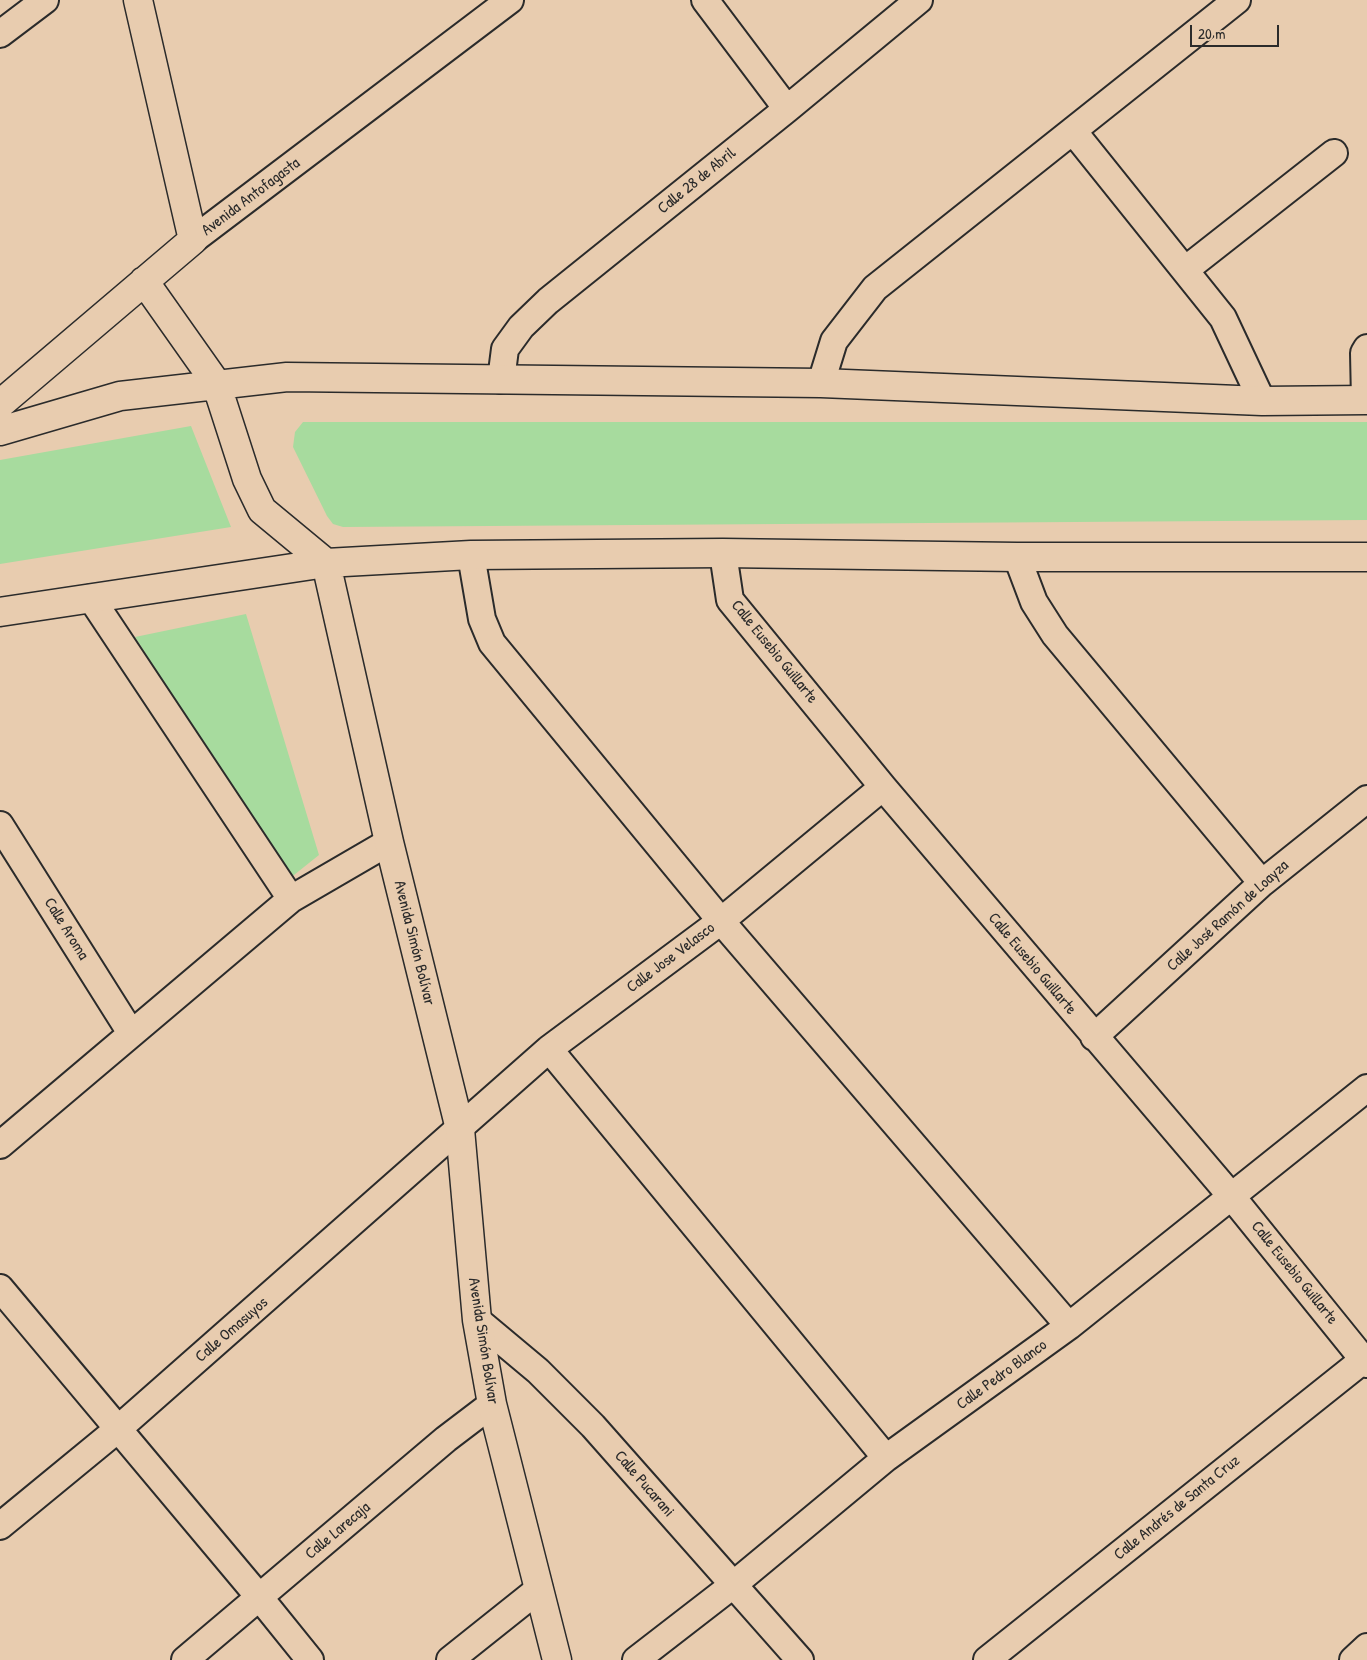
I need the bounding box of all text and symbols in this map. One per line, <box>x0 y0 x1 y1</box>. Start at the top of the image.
scale bar <box>1192 15 1281 47</box>
text: 20 m <box>1198 23 1225 44</box>
street label: Calle 28 de Abril <box>654 144 740 218</box>
street label: Avenida Antofagasta <box>198 154 304 240</box>
street label: Calle Eusebio Guillarte <box>727 597 821 707</box>
street label: Calle José Ramón de Loayza <box>1163 856 1293 976</box>
street label: Avenida Simón Bolívar <box>389 879 439 1007</box>
street label: Calle Aroma <box>39 894 93 964</box>
street label: Calle Eusebio Guillarte <box>984 909 1080 1019</box>
street label: Calle Jose Velasco <box>623 919 719 997</box>
street label: Calle Eusebio Guillarte <box>1247 1218 1341 1328</box>
street label: Avenida Simón Bolívar <box>464 1276 502 1406</box>
street label: Calle Omasuyos <box>192 1293 272 1367</box>
street label: Calle Pedro Blanco <box>953 1336 1051 1414</box>
street label: Calle Pucarani <box>610 1447 678 1521</box>
street label: Calle Andrés de Santa Cruz <box>1110 1451 1244 1565</box>
street label: Calle Larecaja <box>301 1498 375 1564</box>

